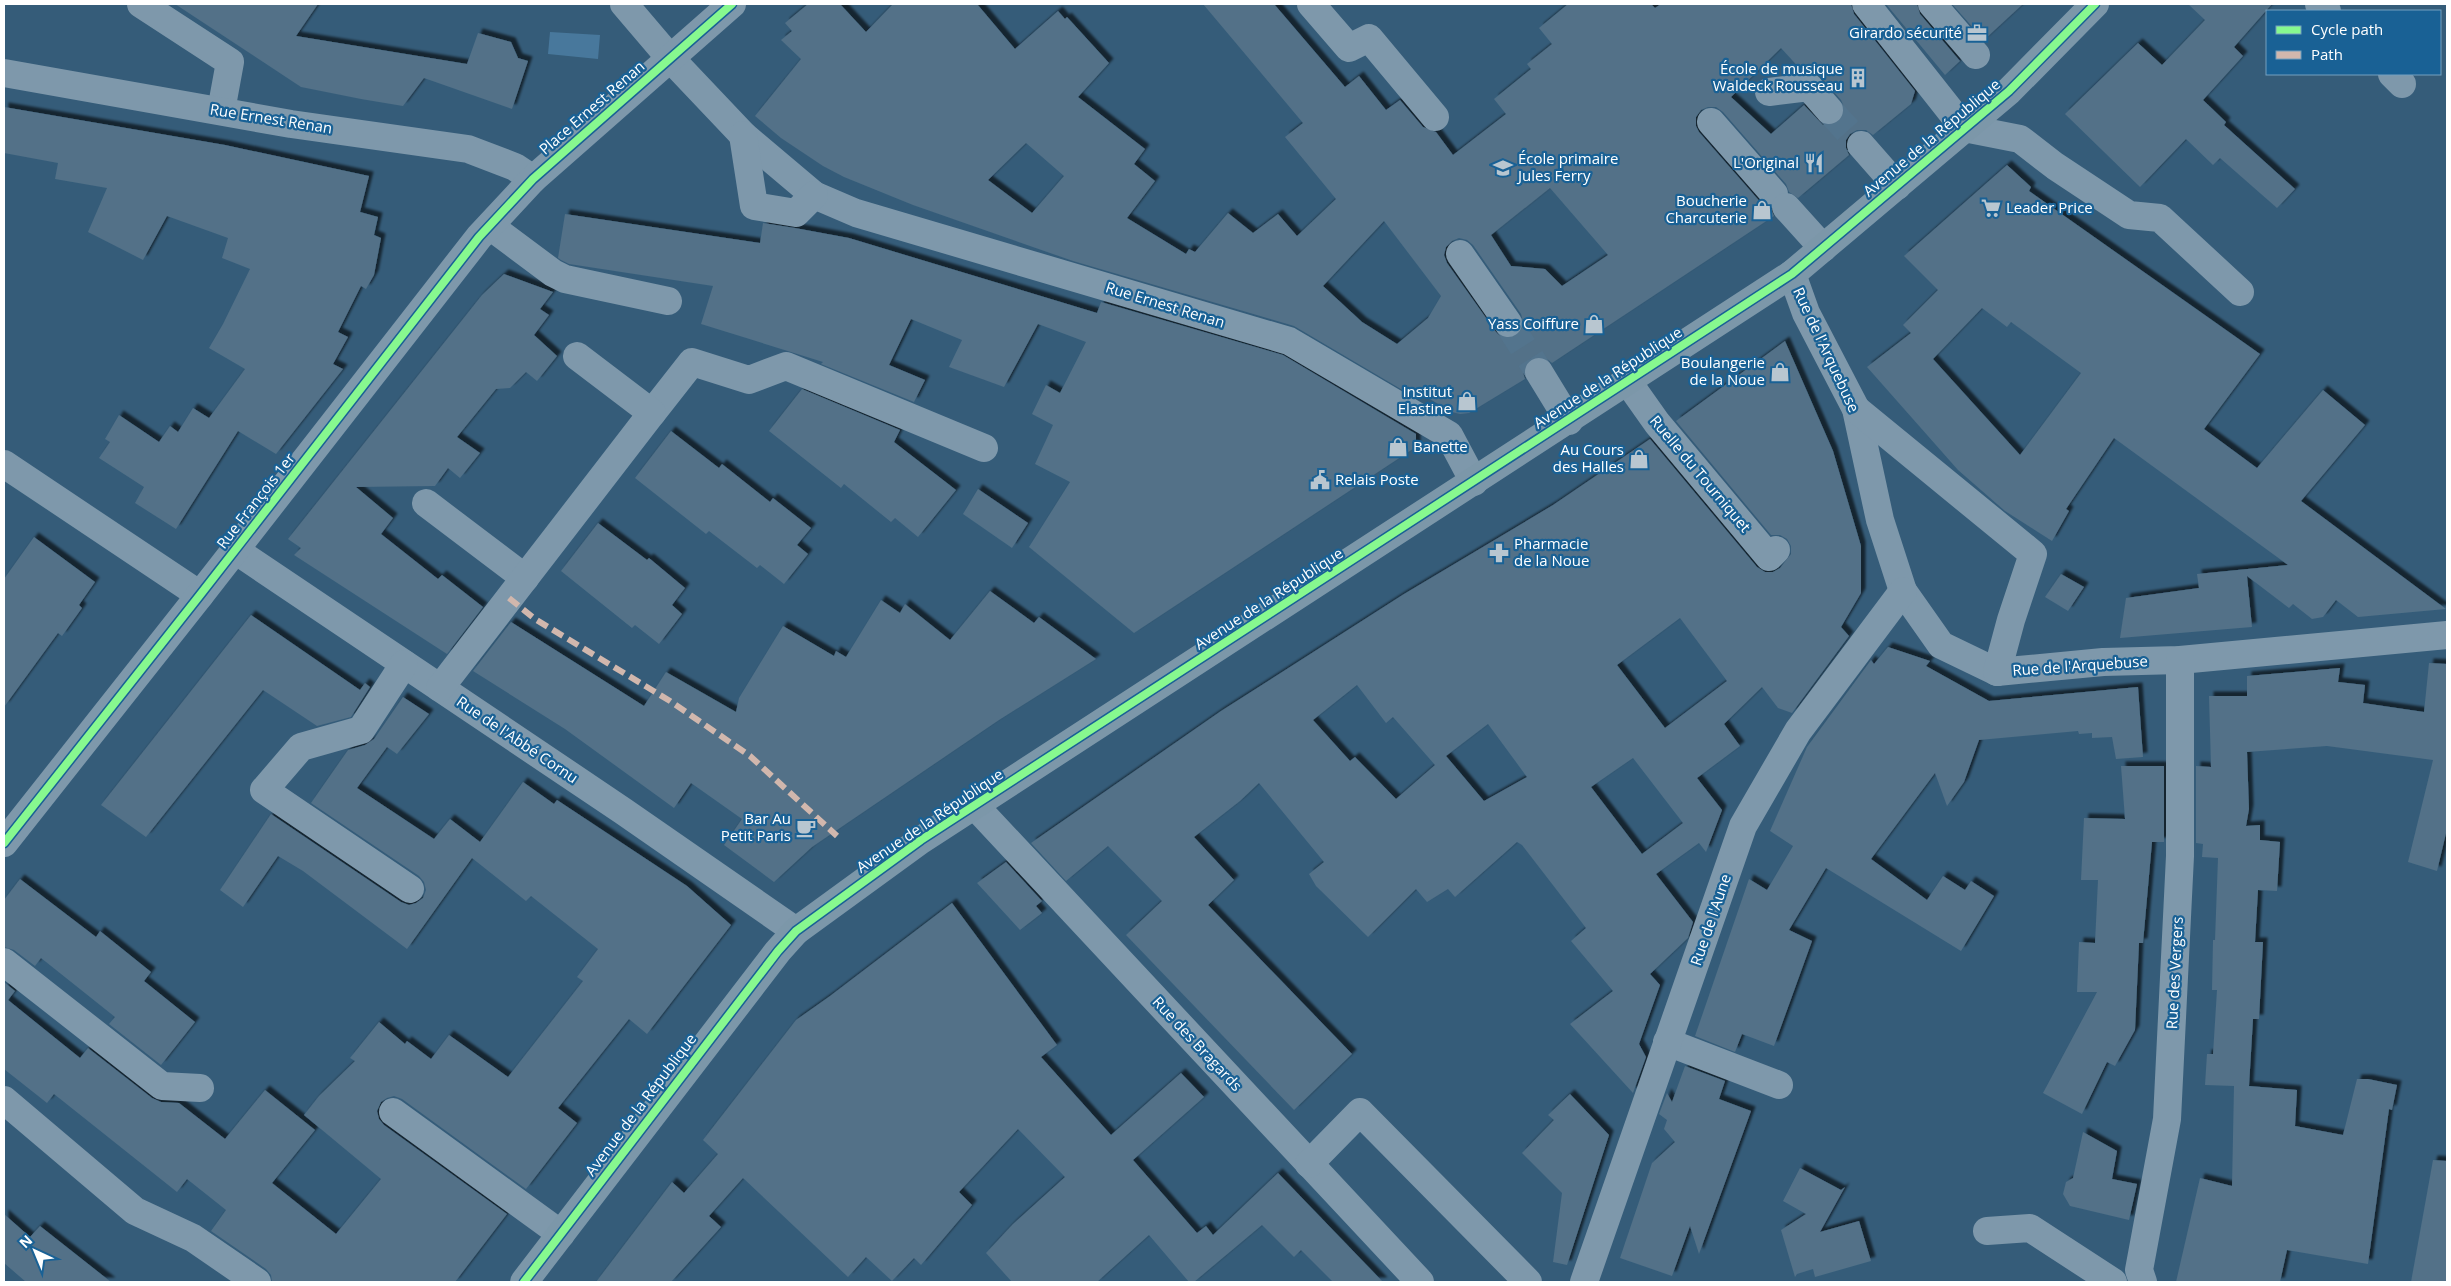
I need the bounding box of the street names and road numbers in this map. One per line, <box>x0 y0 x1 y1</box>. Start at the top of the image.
street label: Place Ernest Renan <box>534 56 648 159</box>
street label: Avenue de la République <box>1859 74 2004 201</box>
street label: Rue Ernest Renan <box>209 98 334 138</box>
street label: Rue Ernest Renan <box>1103 276 1227 332</box>
street label: Rue de l'Arquebuse <box>1789 284 1865 415</box>
street label: Avenue de la République <box>1529 322 1686 433</box>
street label: Ruelle du Tourniquet <box>1646 411 1756 536</box>
street label: Rue François 1er <box>212 448 299 552</box>
street label: Avenue de la République <box>1190 543 1347 654</box>
street label: Rue de l'Arquebuse <box>2012 650 2148 680</box>
street label: Rue de l'Abbé Cornu <box>453 691 582 787</box>
street label: Avenue de la République <box>852 763 1007 877</box>
street label: Rue de l'Aune <box>1685 871 1735 968</box>
street label: Rue des Vergers <box>2161 916 2187 1030</box>
street label: Rue des Bragards <box>1149 992 1247 1095</box>
street label: Avenue de la République <box>580 1029 700 1180</box>

